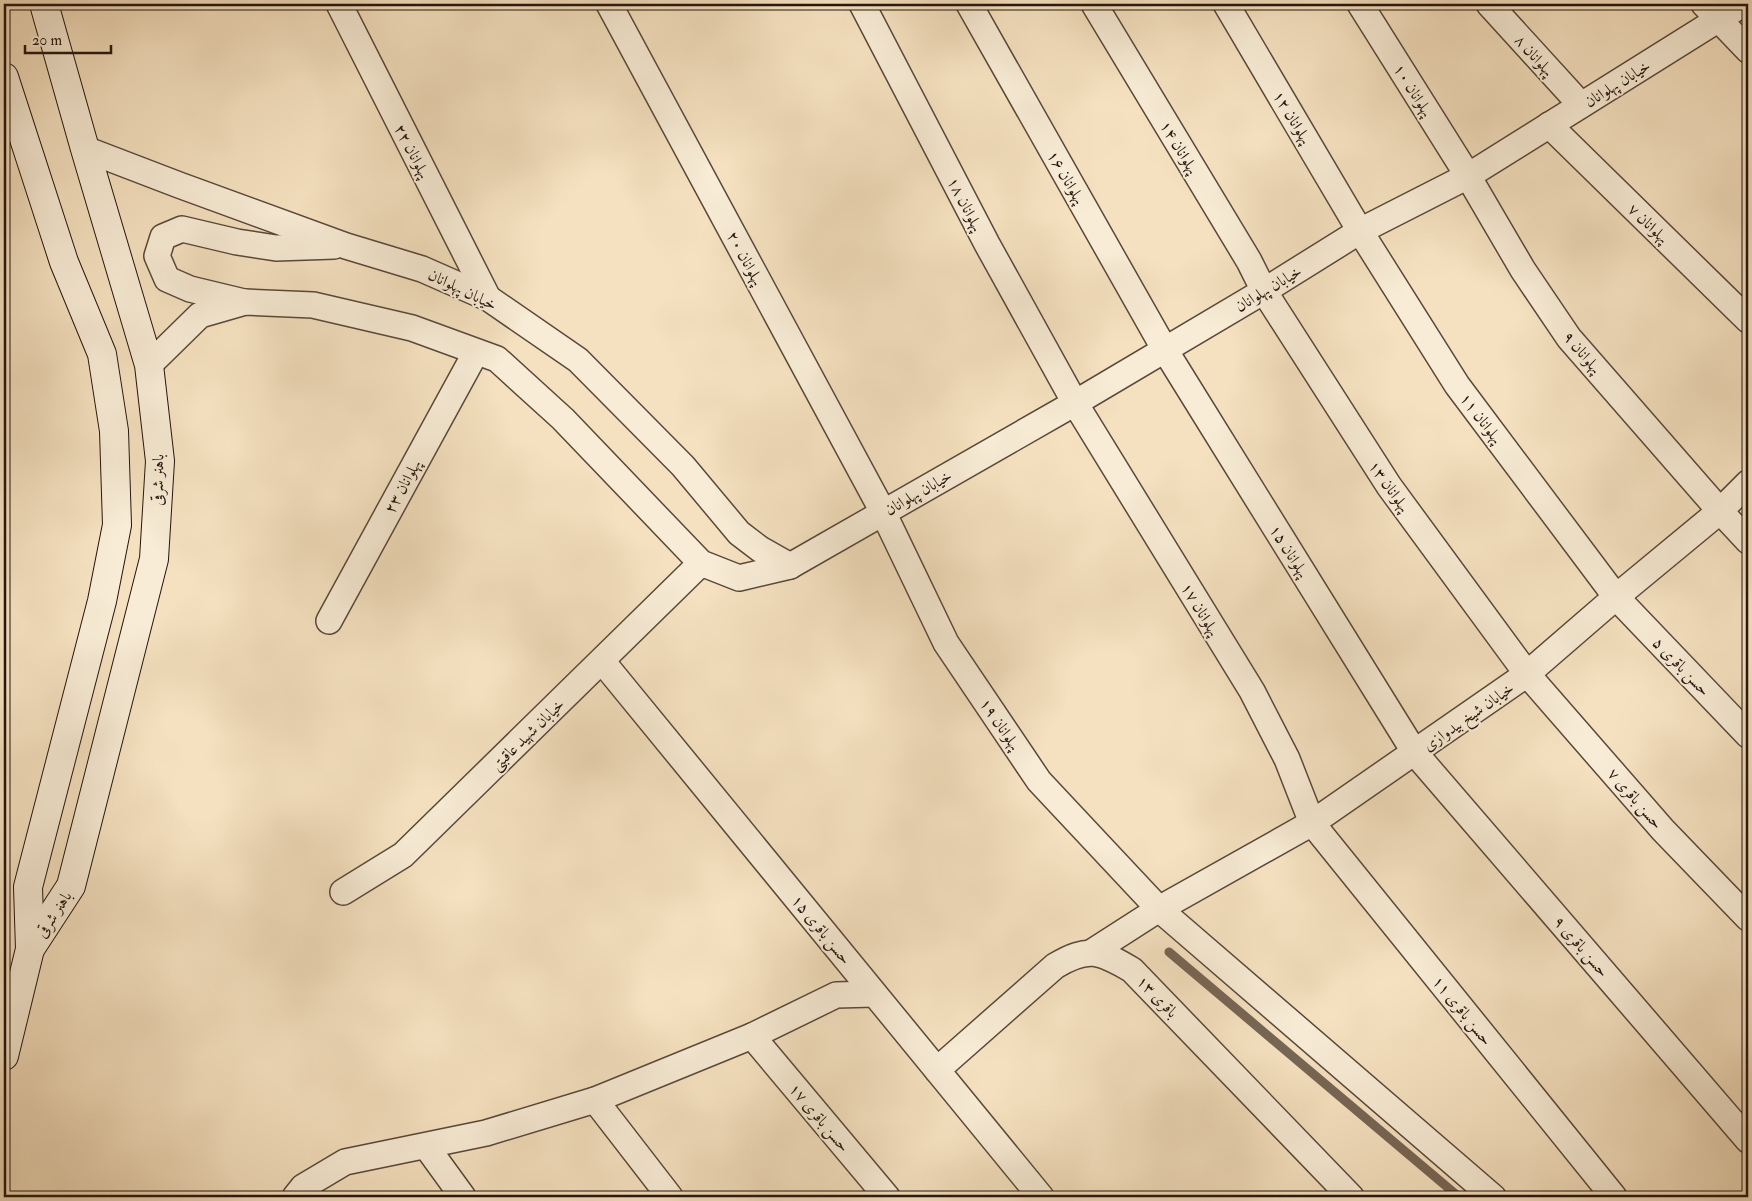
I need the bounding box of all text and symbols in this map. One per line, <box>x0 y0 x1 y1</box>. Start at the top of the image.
scale bar <box>25 22 111 54</box>
street label: پهلوانان ۸ <box>1510 30 1558 81</box>
text: 20 m <box>32 31 62 50</box>
street label: خیابان پهلوانان <box>1581 56 1654 112</box>
street label: پهلوانان ۱۰ <box>1389 60 1437 121</box>
street label: پهلوانان ۱۲ <box>1268 87 1316 148</box>
street label: پهلوانان ۱۴ <box>1155 117 1203 178</box>
street label: پهلوانان ۲۲ <box>390 121 434 182</box>
street label: پهلوانان ۱۶ <box>1043 147 1090 208</box>
street label: پهلوانان ۱۸ <box>943 174 987 235</box>
street label: پهلوانان ۷ <box>1623 199 1673 248</box>
street label: پهلوانان ۲۰ <box>722 228 768 289</box>
street label: خیابان پهلوانان <box>1232 261 1305 317</box>
street label: خیابان پهلوانان <box>425 265 500 315</box>
street label: پهلوانان ۹ <box>1559 327 1606 378</box>
street label: پهلوانان ۱۱ <box>1455 389 1507 448</box>
street label: باهنر شرقی <box>148 454 168 506</box>
street label: پهلوانان ۲۳ <box>380 456 426 517</box>
street label: پهلوانان ۱۳ <box>1364 457 1414 517</box>
street label: خیابان پهلوانان <box>881 466 956 520</box>
street label: پهلوانان ۱۵ <box>1265 521 1313 582</box>
street label: پهلوانان ۱۷ <box>1176 579 1224 640</box>
street label: حسن باقری ۵ <box>1647 633 1714 701</box>
street label: خیابان شیخ بیدوازی <box>1419 678 1520 759</box>
street label: خیابان شهید عاقبتی <box>487 694 570 776</box>
street label: پهلوانان ۱۹ <box>975 694 1025 755</box>
street label: حسن باقری ۷ <box>1602 764 1667 834</box>
street label: باهنر شرقی <box>31 887 76 942</box>
street label: حسن باقری ۱۵ <box>786 891 855 969</box>
street label: حسن باقری ۹ <box>1548 912 1613 982</box>
street label: باقری ۱۳ <box>1132 971 1182 1022</box>
street label: حسن باقری ۱۱ <box>1427 972 1496 1050</box>
street label: حسن باقری ۱۷ <box>784 1079 854 1157</box>

